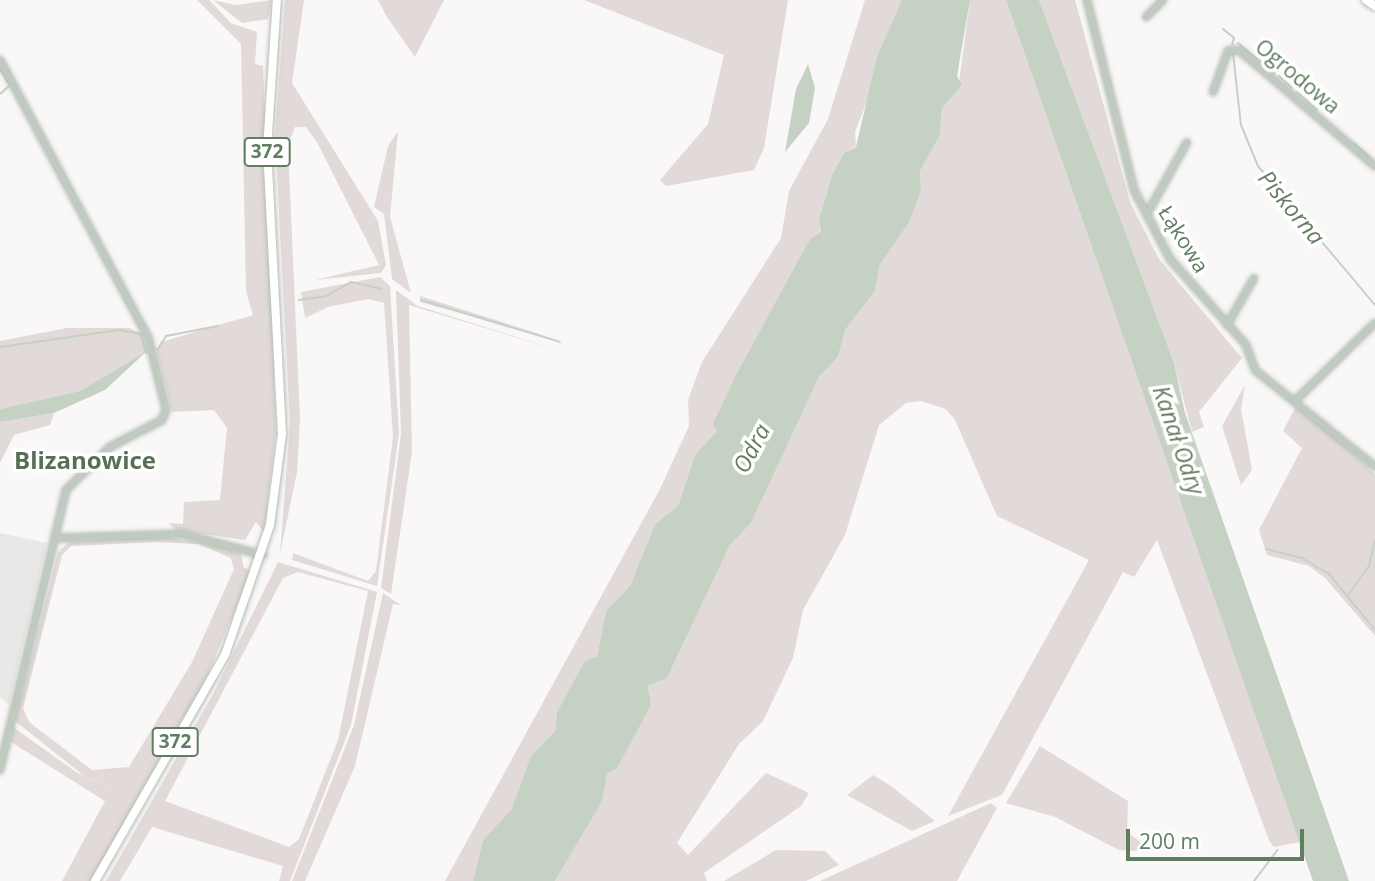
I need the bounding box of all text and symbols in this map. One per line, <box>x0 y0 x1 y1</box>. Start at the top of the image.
street label: Ogrodowa <box>1251 33 1345 119</box>
road number: 372 <box>243 136 292 168</box>
water label: Piskorna <box>1253 164 1331 250</box>
street label: Łąkowa <box>1154 201 1214 277</box>
water label: Kanał Odry <box>1147 382 1211 498</box>
water label: Odra <box>727 419 775 477</box>
district label: Blizanowice <box>14 446 156 474</box>
road number: 372 <box>150 726 200 758</box>
scale bar <box>1130 814 1308 858</box>
text: 200 m <box>1139 827 1200 855</box>

